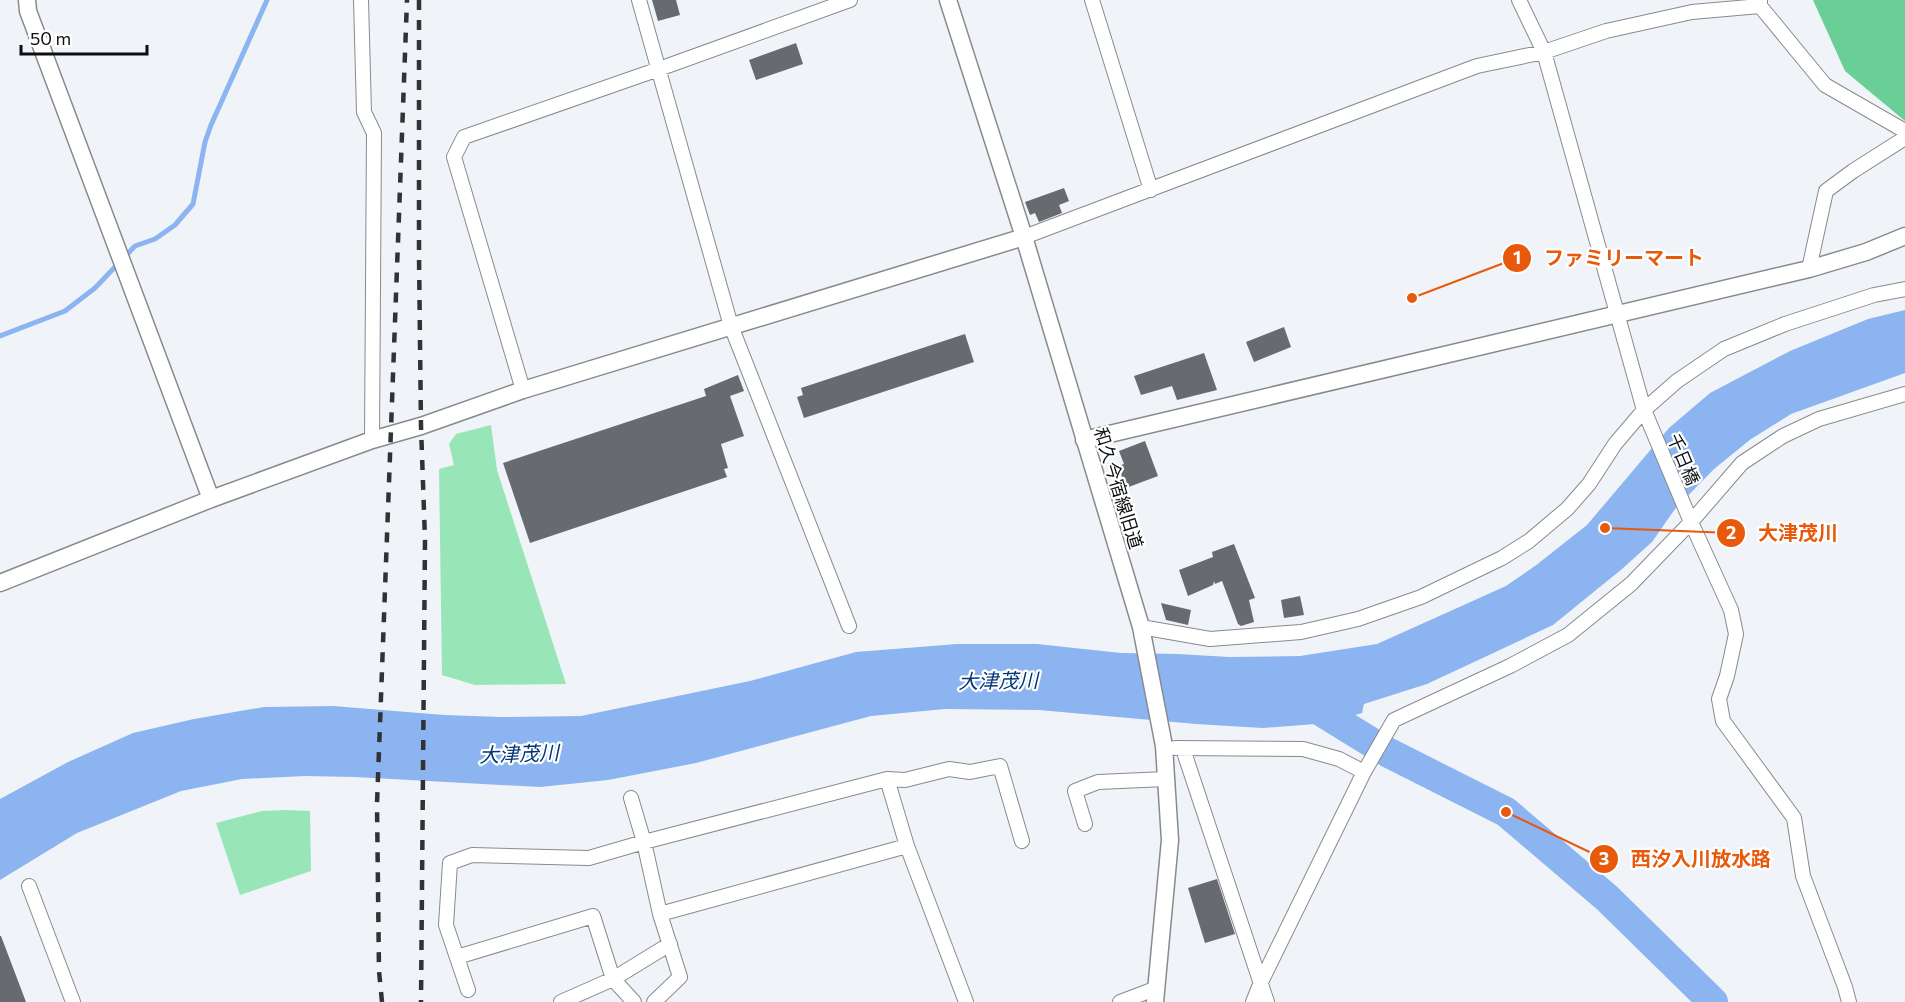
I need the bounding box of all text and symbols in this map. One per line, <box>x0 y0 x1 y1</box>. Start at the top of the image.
scale bar <box>21 18 147 56</box>
text: 50 m <box>30 27 71 49</box>
callout: ファミリーマート <box>1502 239 1716 277</box>
text: ファミリーマート <box>1544 245 1704 269</box>
text: 1 <box>1513 246 1521 268</box>
street label: 和久今宿線旧道 <box>1090 425 1148 551</box>
street label: 千日橋 <box>1663 430 1705 488</box>
callout: 大津茂川 <box>1716 514 1850 552</box>
text: 大津茂川 <box>1758 520 1838 544</box>
text: 2 <box>1726 521 1736 543</box>
water label: 大津茂川 <box>958 667 1040 693</box>
water label: 大津茂川 <box>479 740 561 766</box>
callout: 西汐入川放水路 <box>1589 840 1783 878</box>
text: 西汐入川放水路 <box>1631 846 1771 870</box>
text: 3 <box>1599 847 1609 869</box>

